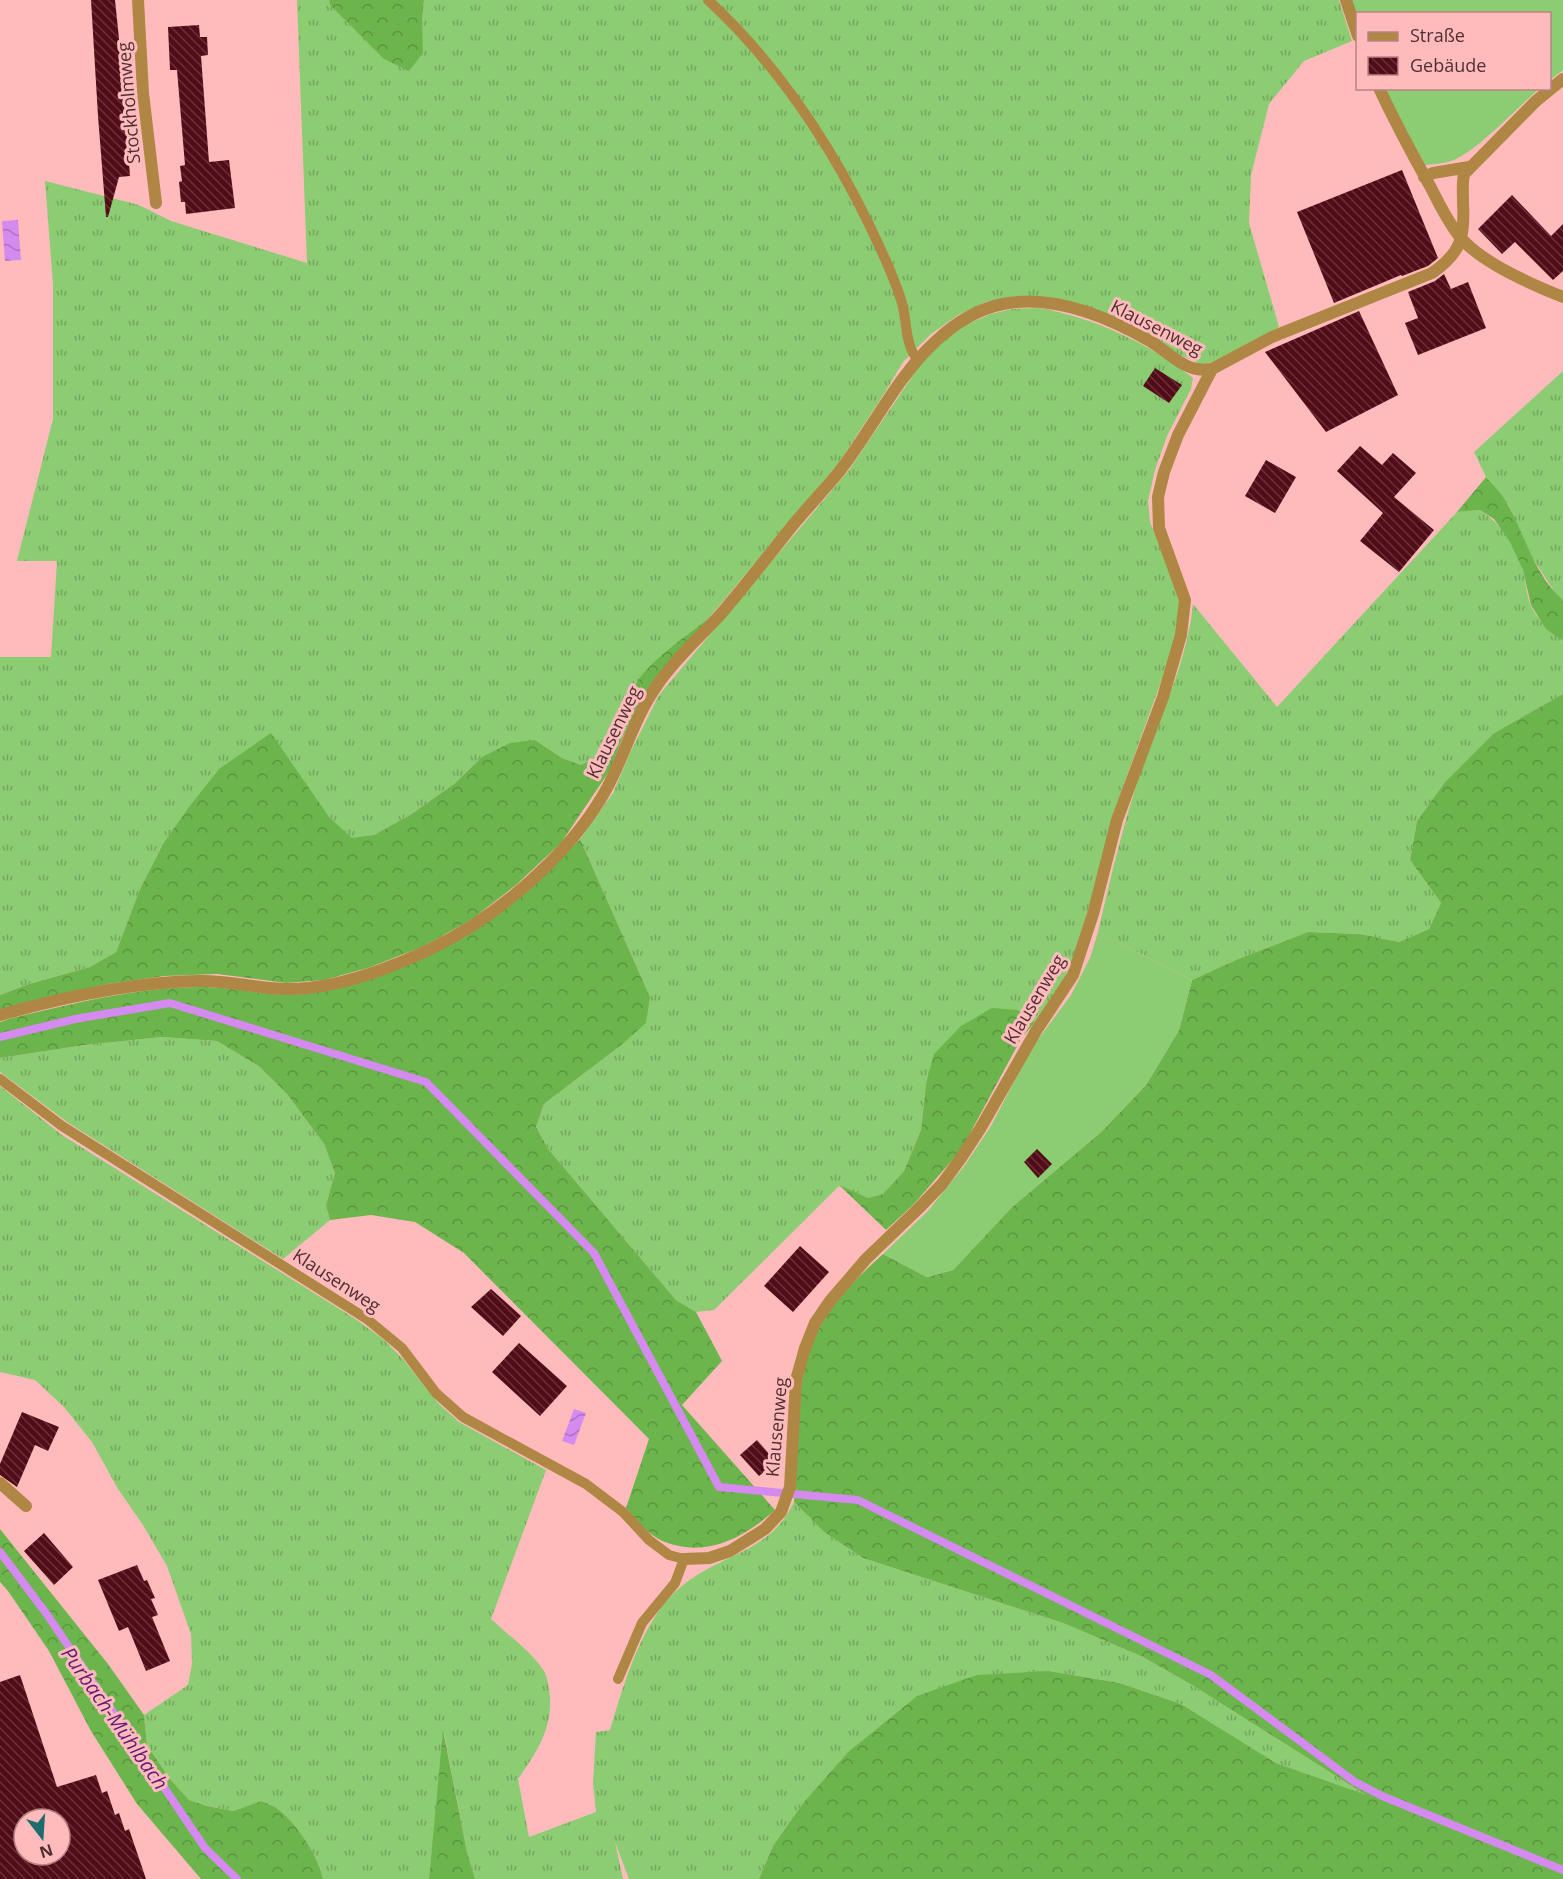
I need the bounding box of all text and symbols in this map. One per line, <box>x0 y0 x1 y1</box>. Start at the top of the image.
legend <box>1356 12 1551 90</box>
text: Straße <box>1410 23 1465 47</box>
street label: Stockholmweg <box>111 41 145 165</box>
text: Gebäude <box>1410 53 1486 77</box>
street label: Klausenweg <box>1107 294 1207 361</box>
street label: Klausenweg <box>580 682 646 782</box>
street label: Klausenweg <box>998 950 1070 1048</box>
street label: Klausenweg <box>288 1243 386 1317</box>
street label: Klausenweg <box>760 1376 792 1478</box>
water label: Purbach-Mühlbach <box>56 1641 174 1795</box>
north arrow <box>12 1807 72 1867</box>
text: N <box>37 1839 56 1864</box>

